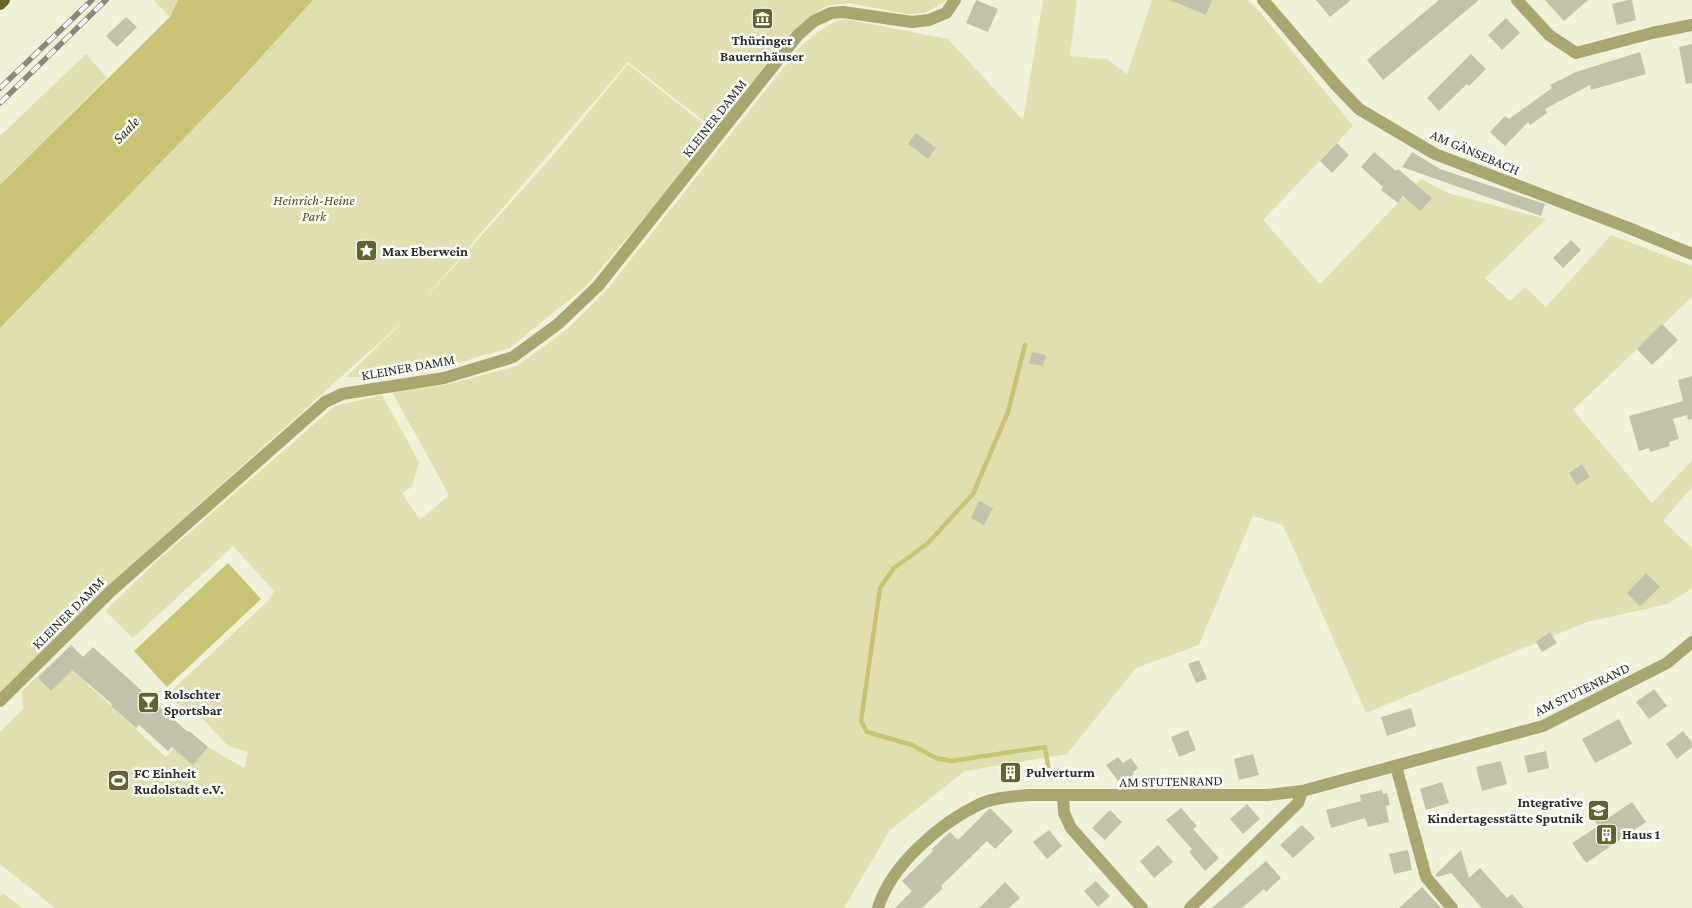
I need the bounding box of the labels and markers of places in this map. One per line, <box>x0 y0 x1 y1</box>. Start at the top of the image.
museum icon: Thüringer Bauernhäuser <box>750 6 774 30</box>
place label: Thüringer Bauernhäuser <box>720 32 804 64</box>
place icon: Max Eberwein <box>354 239 378 263</box>
place label: Max Eberwein <box>382 243 468 259</box>
place label: Rolschter Sportsbar <box>164 686 223 718</box>
bar icon: Rolschter Sportsbar <box>136 690 160 714</box>
building icon: Pulverturm <box>998 760 1022 784</box>
place label: Pulverturm <box>1026 764 1095 780</box>
place label: FC Einheit Rudolstadt e.V. <box>134 765 224 797</box>
sports icon: FC Einheit Rudolstadt e.V. <box>106 769 130 793</box>
place label: Integrative Kindertagesstätte Sputnik <box>1427 794 1583 826</box>
school or university icon: Integrative Kindertagesstätte Sputnik <box>1587 798 1611 822</box>
building icon: Haus 1 <box>1594 822 1618 846</box>
place label: Haus 1 <box>1622 826 1660 842</box>

